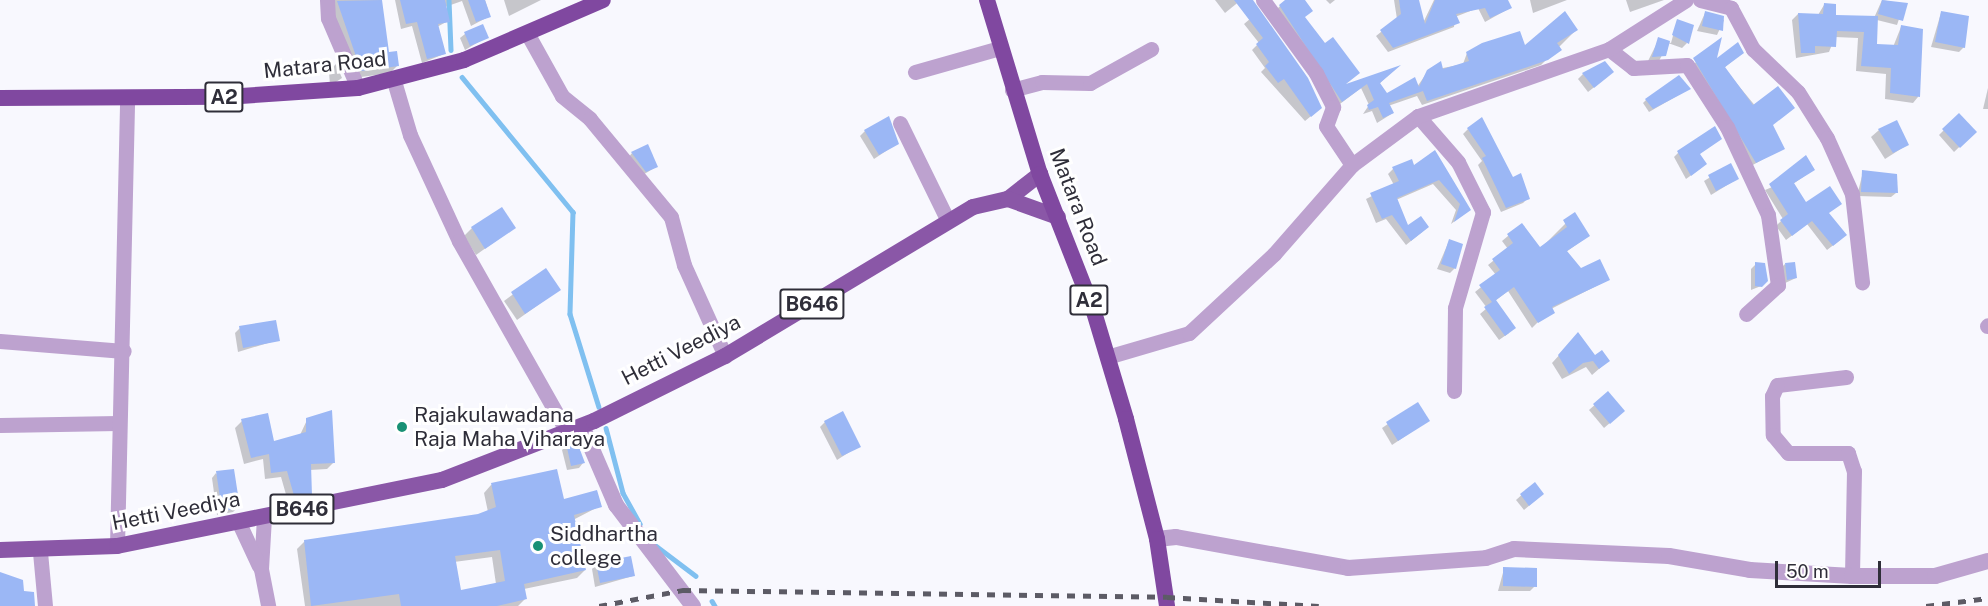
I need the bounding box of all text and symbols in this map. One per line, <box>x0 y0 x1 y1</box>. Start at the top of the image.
street label: Matara Road <box>262 46 388 84</box>
road number: A2 <box>203 80 245 114</box>
street label: Matara Road <box>1044 145 1112 269</box>
road number: A2 <box>1068 283 1110 317</box>
road number: B646 <box>779 287 845 321</box>
street label: Hetti Veediya <box>617 309 745 391</box>
place label: Rajakulawadana Raja Maha Viharaya <box>414 402 606 452</box>
marker: Rajakulawadana Raja Maha Viharaya <box>395 420 409 434</box>
street label: Hetti Veediya <box>110 486 242 536</box>
road number: B646 <box>269 492 335 526</box>
place label: Siddhartha college <box>550 521 658 571</box>
marker: Siddhartha college <box>531 539 545 553</box>
scale bar <box>1778 549 1884 587</box>
text: 50 m <box>1786 561 1829 582</box>

